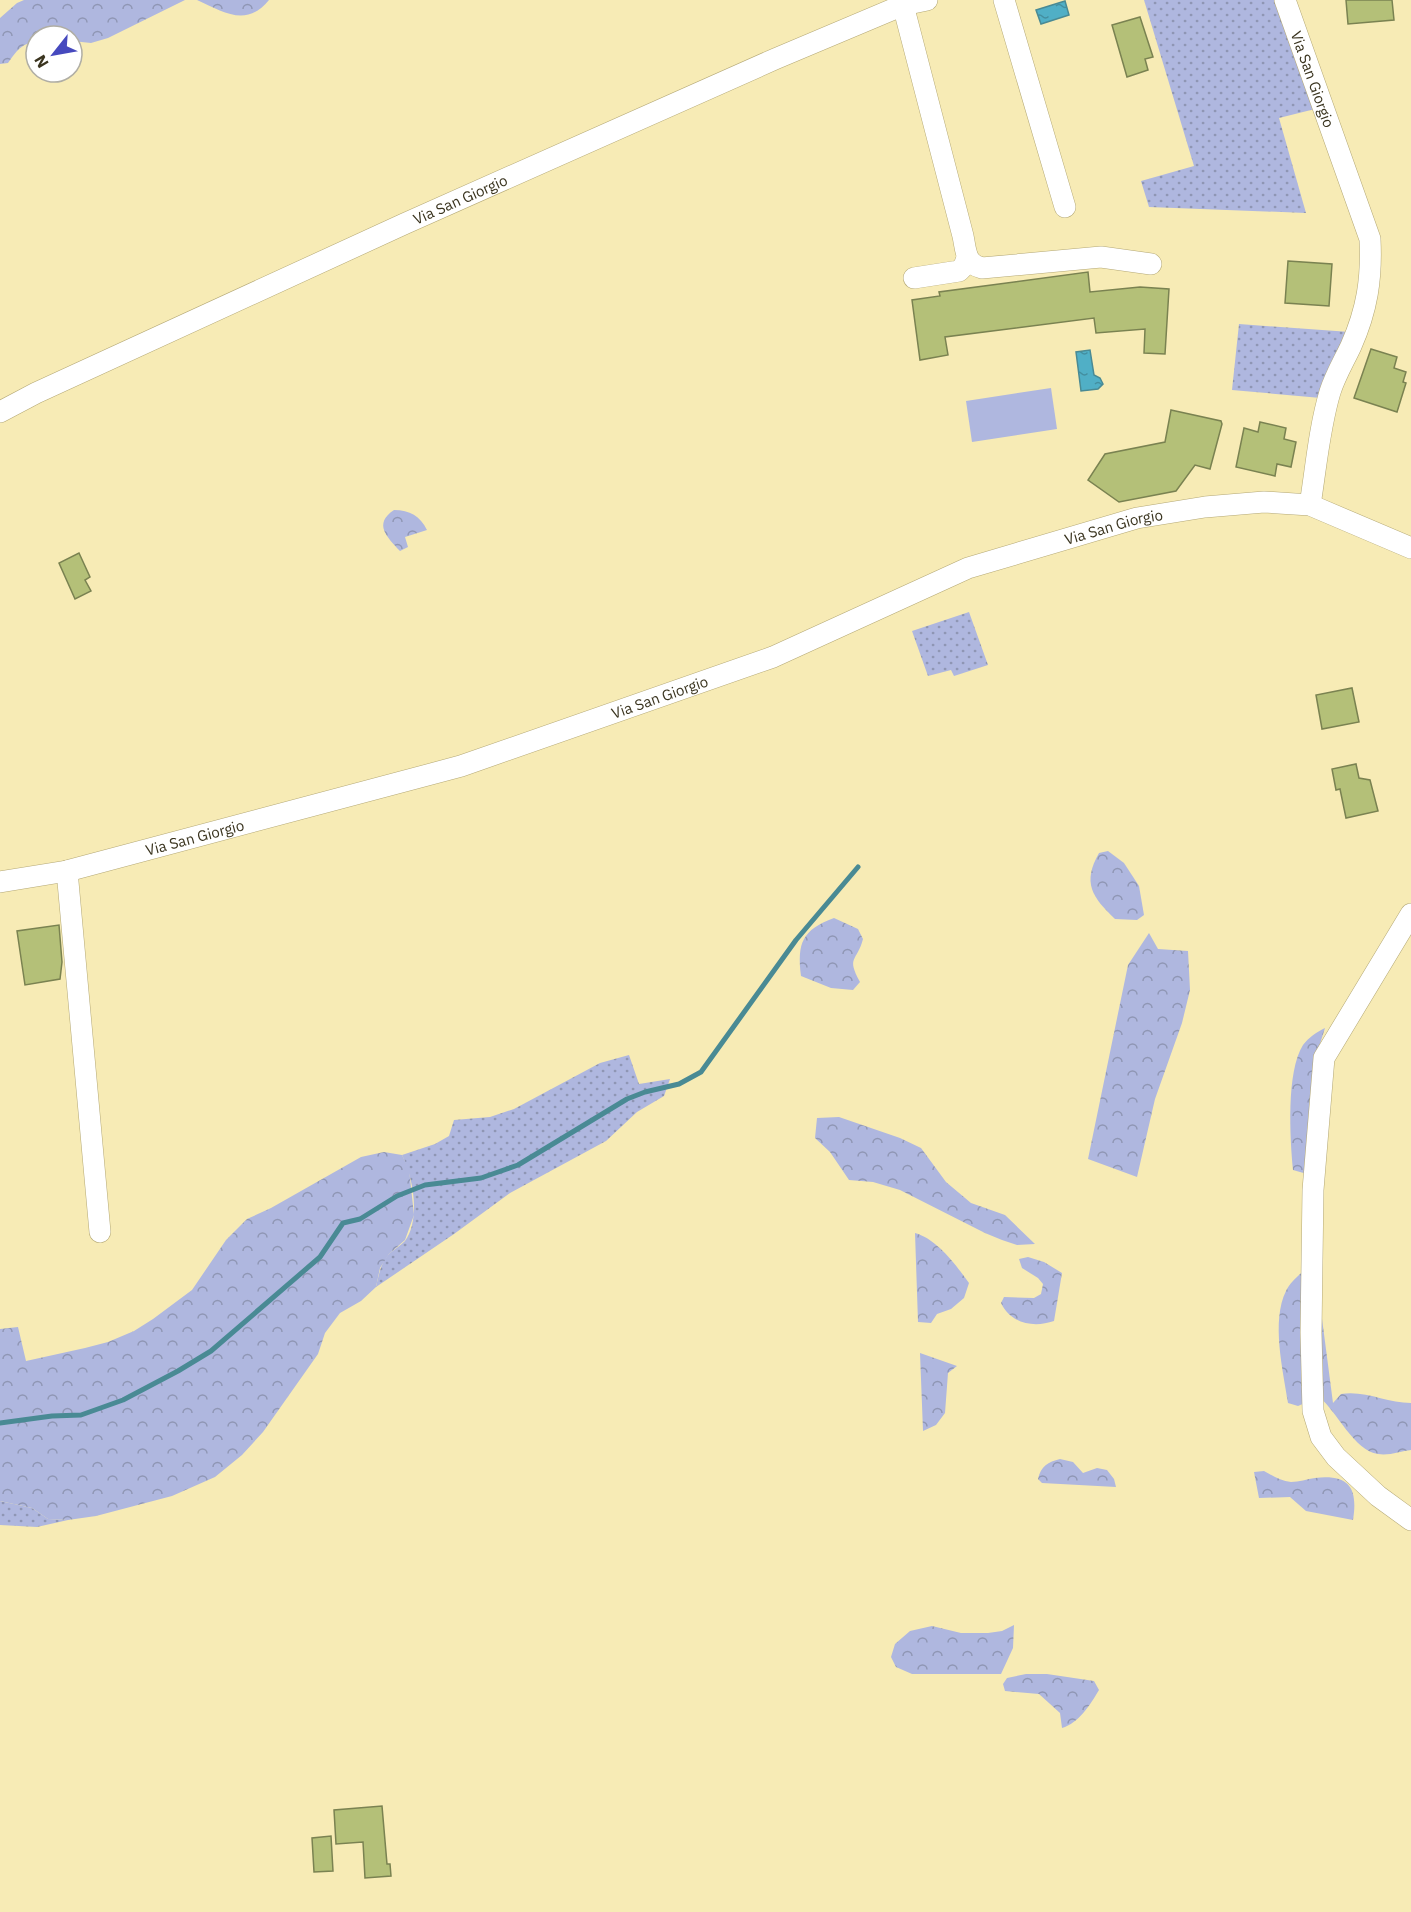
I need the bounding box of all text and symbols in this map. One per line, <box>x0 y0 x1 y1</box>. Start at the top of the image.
north arrow <box>24 24 84 84</box>
street label: Via San Giorgio <box>1287 28 1339 130</box>
text: N <box>30 52 53 72</box>
street label: Via San Giorgio <box>410 170 510 228</box>
street label: Via San Giorgio <box>1062 504 1164 548</box>
street label: Via San Giorgio <box>609 671 710 722</box>
street label: Via San Giorgio <box>143 815 246 859</box>

